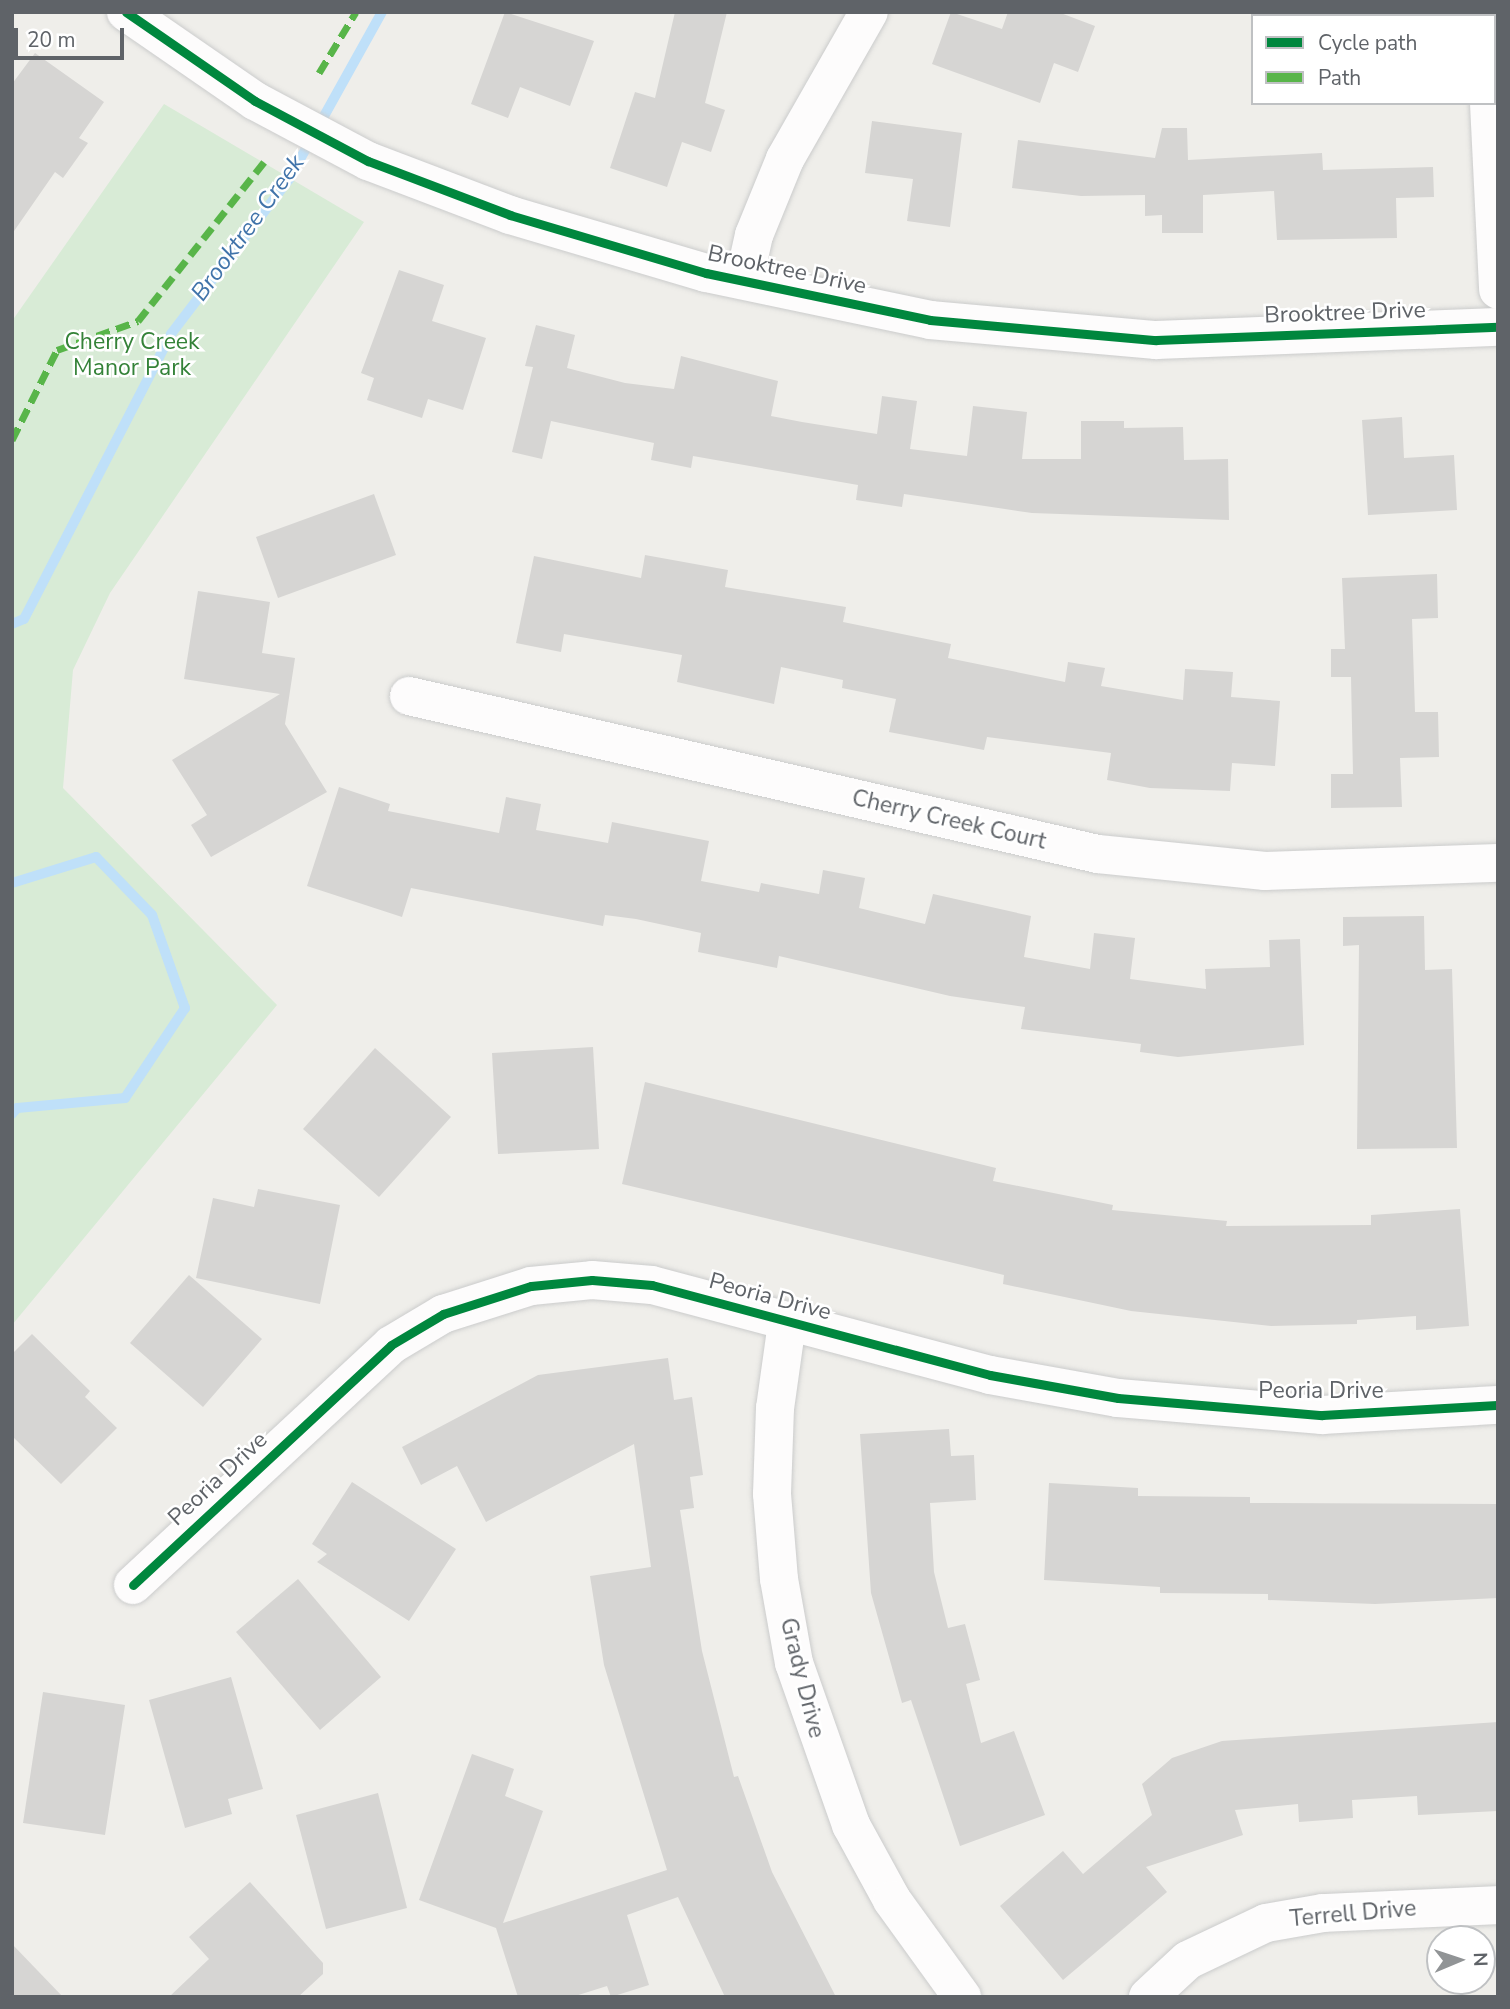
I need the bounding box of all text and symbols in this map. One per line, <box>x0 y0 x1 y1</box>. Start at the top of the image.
scale bar <box>18 14 128 58</box>
legend <box>1251 14 1496 105</box>
text: 20 m <box>27 26 76 54</box>
text: Cycle path <box>1318 29 1417 57</box>
text: Path <box>1318 64 1361 92</box>
water label: Brooktree Creek <box>185 149 311 307</box>
street label: Brooktree Drive <box>705 240 869 300</box>
street label: Brooktree Drive <box>1264 296 1426 330</box>
park label: Cherry Creek Manor Park <box>64 328 200 382</box>
street label: Cherry Creek Court <box>849 784 1049 856</box>
street label: Peoria Drive <box>706 1267 834 1327</box>
street label: Peoria Drive <box>1258 1377 1384 1405</box>
street label: Peoria Drive <box>163 1426 273 1532</box>
street label: Grady Drive <box>774 1615 830 1741</box>
street label: Terrell Drive <box>1289 1895 1417 1933</box>
north arrow <box>1426 1925 1496 1995</box>
text: N <box>1467 1952 1493 1967</box>

